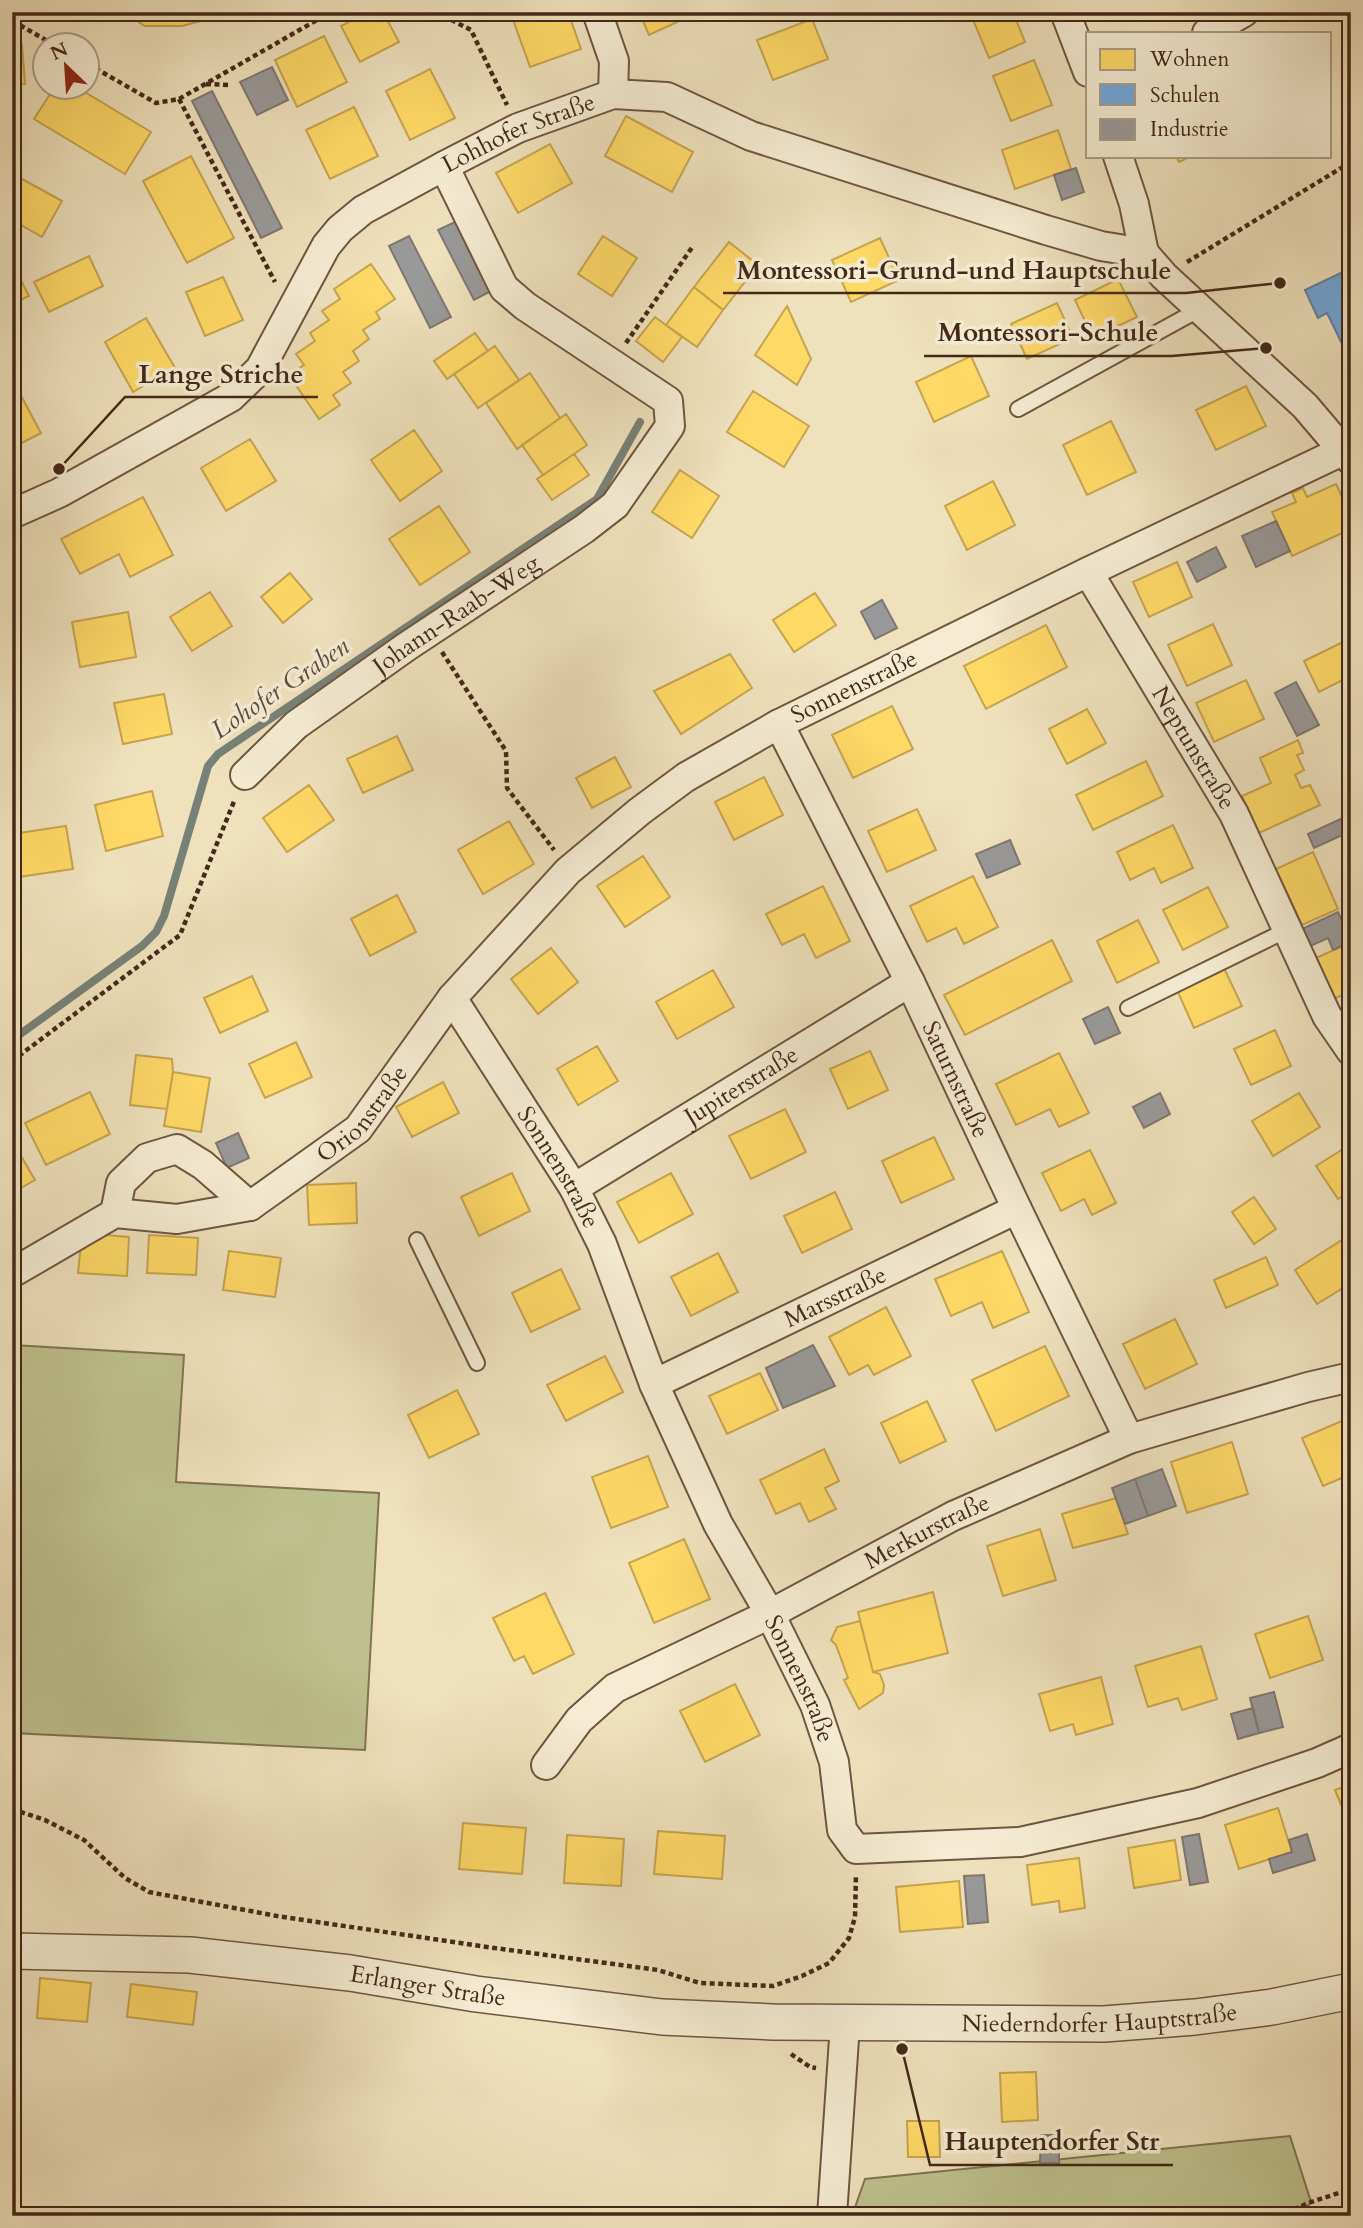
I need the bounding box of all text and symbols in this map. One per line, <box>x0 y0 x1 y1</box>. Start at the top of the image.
north arrow <box>32 32 102 102</box>
legend <box>1086 32 1332 158</box>
text: N <box>46 36 73 67</box>
text: Wohnen <box>1149 45 1230 74</box>
text: Schulen <box>1150 81 1220 110</box>
street label: Lohhofer Straße <box>436 85 599 181</box>
text: Industrie <box>1150 115 1229 144</box>
callout: Montessori-Grund-und Hauptschule <box>723 246 1186 293</box>
text: Montessori-Grund-und Hauptschule <box>737 253 1171 288</box>
callout: Montessori-Schule <box>924 309 1172 356</box>
text: Montessori-Schule <box>938 315 1158 350</box>
callout: Lange Striche <box>125 350 318 397</box>
text: Lange Striche <box>139 357 303 392</box>
street label: Johann-Raab-Weg <box>363 546 546 684</box>
water label: Lohofer Graben <box>204 629 356 747</box>
street label: Sonnenstraße <box>785 642 923 732</box>
street label: Neptunstraße <box>1144 680 1244 815</box>
street label: Saturnstraße <box>914 1016 998 1143</box>
street label: Jupiterstraße <box>675 1038 804 1135</box>
street label: Orionstraße <box>310 1058 415 1170</box>
street label: Sonnenstraße <box>509 1100 608 1234</box>
street label: Marsstraße <box>778 1258 892 1335</box>
street label: Merkurstraße <box>858 1486 995 1577</box>
street label: Sonnenstraße <box>757 1609 843 1747</box>
street label: Erlanger Straße <box>348 1957 508 2014</box>
street label: Niederndorfer Hauptstraße <box>961 1995 1239 2041</box>
callout: Hauptendorfer Str <box>930 2118 1173 2165</box>
text: Hauptendorfer Str <box>945 2124 1160 2159</box>

